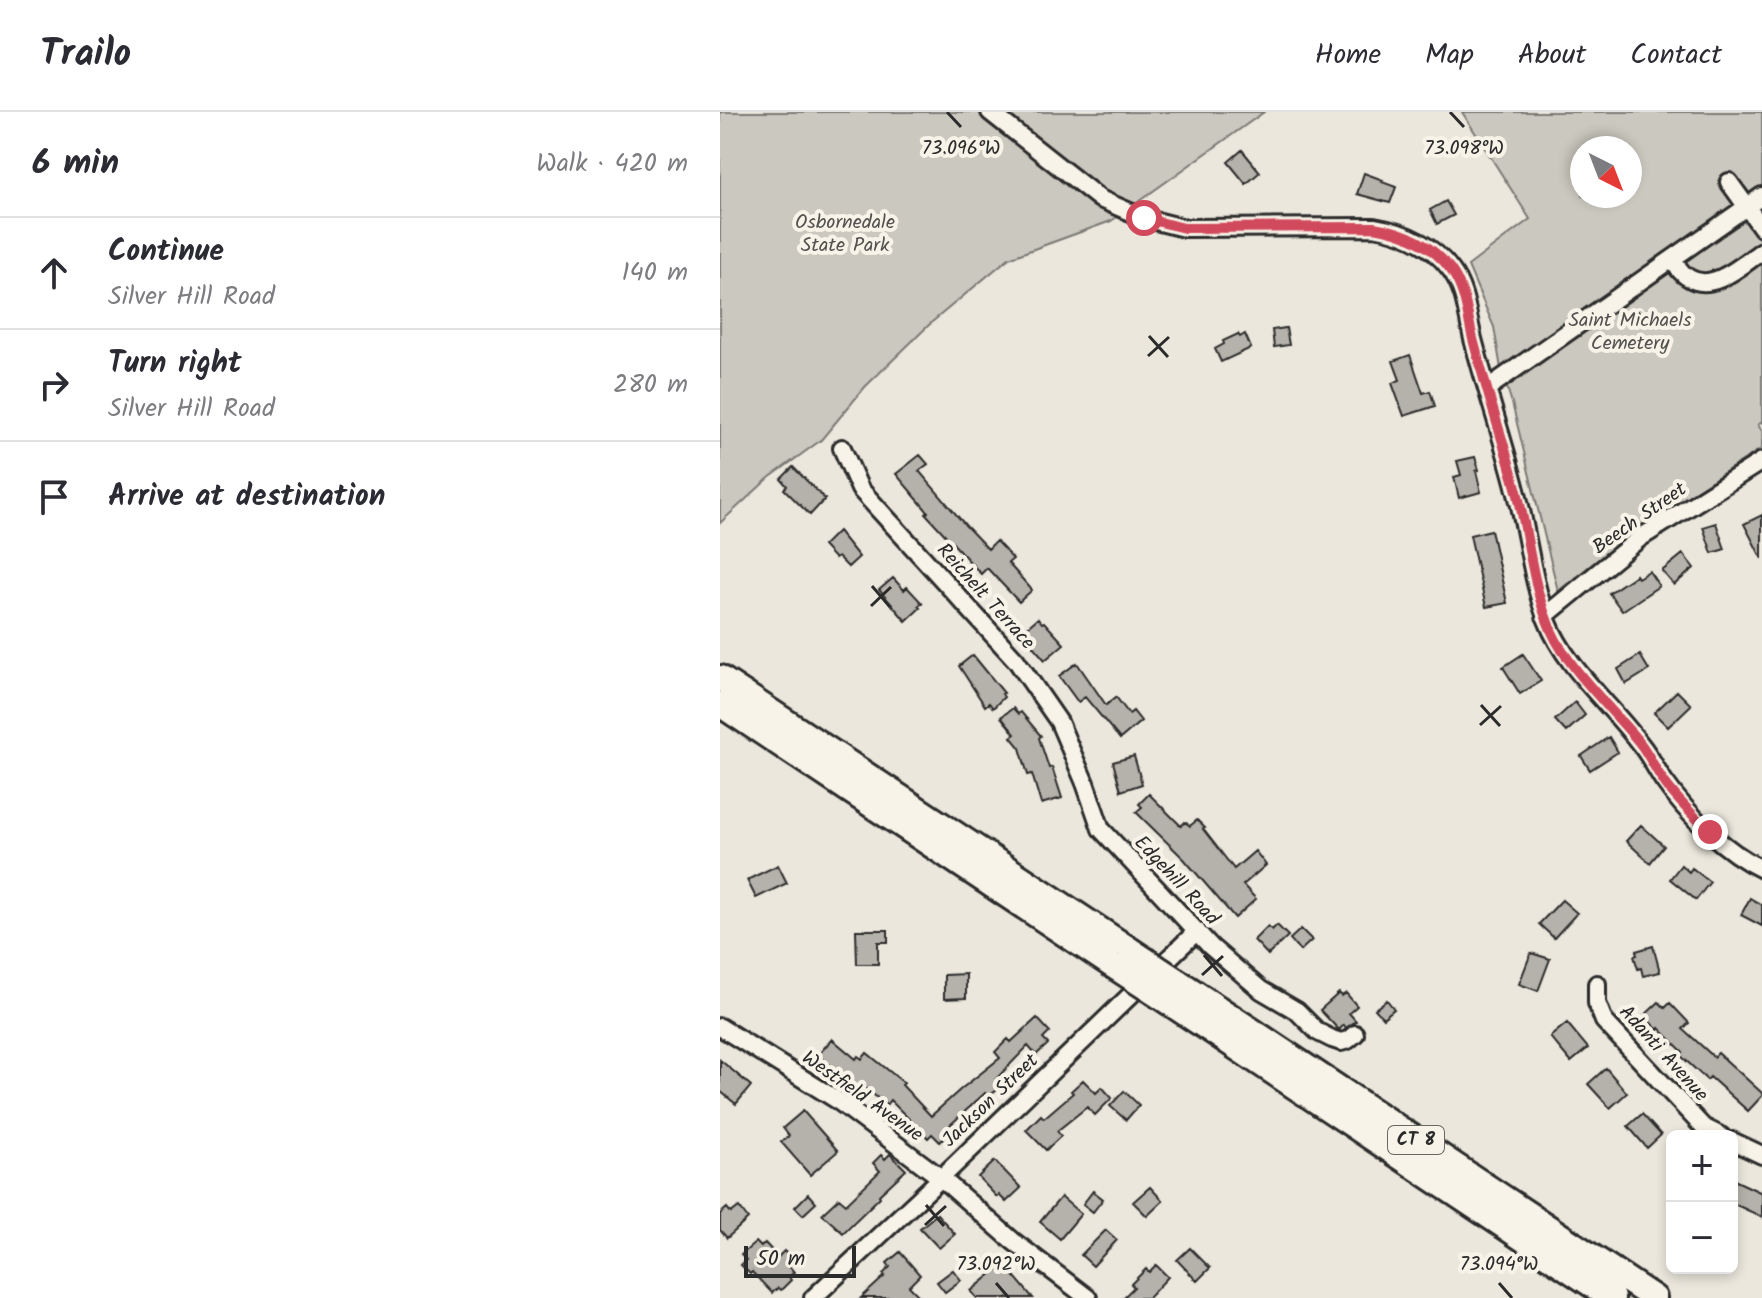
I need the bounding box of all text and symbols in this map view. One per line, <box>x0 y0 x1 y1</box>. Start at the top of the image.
text: Trailo <box>40 25 131 85</box>
text: Home <box>1315 33 1381 78</box>
text: Map <box>1425 33 1474 78</box>
text: About <box>1518 33 1586 78</box>
text: Contact <box>1630 33 1722 78</box>
text: 73.096°W <box>922 133 1000 165</box>
text: 73.098°W <box>1424 133 1504 165</box>
north arrow <box>1570 136 1642 208</box>
text: 6 min <box>32 137 119 191</box>
text: Walk · 420 m <box>536 143 688 185</box>
route start <box>1126 200 1162 236</box>
park label: Osbornedale State Park <box>795 207 895 262</box>
text: Continue <box>108 228 224 276</box>
icon: ahead <box>32 251 76 295</box>
text: 140 m <box>621 252 688 294</box>
text: Silver Hill Road <box>108 276 275 318</box>
park label: Saint Michaels Cemetery <box>1568 305 1692 360</box>
text: Turn right <box>108 340 241 388</box>
icon: right <box>32 363 76 407</box>
text: 280 m <box>613 364 688 406</box>
text: Silver Hill Road <box>108 388 275 430</box>
text: Arrive at destination <box>108 473 385 521</box>
street label: Beech Street <box>1586 474 1694 563</box>
icon: arrive <box>32 475 76 519</box>
street label: Reichelt Terrace <box>928 536 1042 658</box>
route end <box>1692 814 1728 850</box>
street label: Edgehill Road <box>1126 829 1227 934</box>
street label: Adanti Avenue <box>1610 998 1716 1110</box>
street label: Westfield Avenue <box>795 1043 929 1151</box>
street label: Jackson Street <box>935 1046 1047 1156</box>
road number: CT 8 <box>1388 1126 1444 1154</box>
map controls <box>1666 1130 1738 1274</box>
button: + <box>1666 1130 1738 1202</box>
button: − <box>1666 1202 1738 1274</box>
scale bar <box>744 1242 856 1278</box>
text: 50 m <box>756 1242 805 1277</box>
text: 73.092°W <box>956 1249 1036 1281</box>
text: 73.094°W <box>1460 1249 1538 1281</box>

